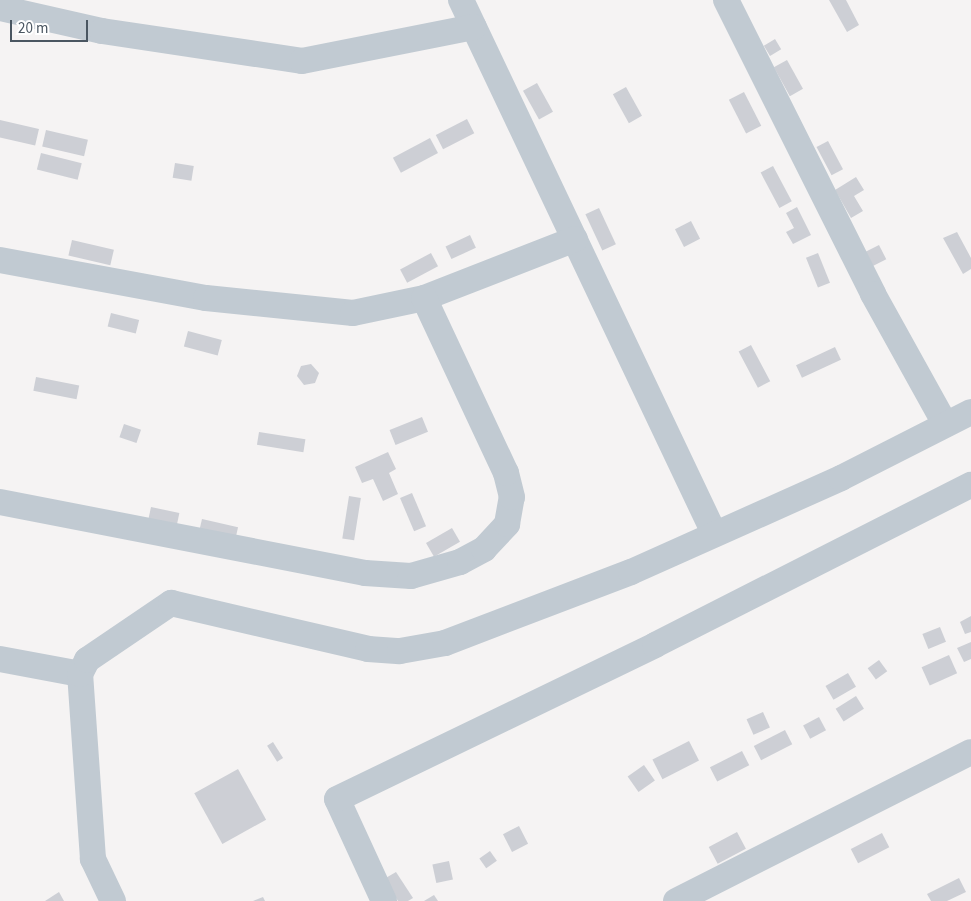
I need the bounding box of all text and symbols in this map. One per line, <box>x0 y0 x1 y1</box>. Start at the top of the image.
scale bar <box>12 10 90 42</box>
text: 20 m <box>18 18 48 39</box>

